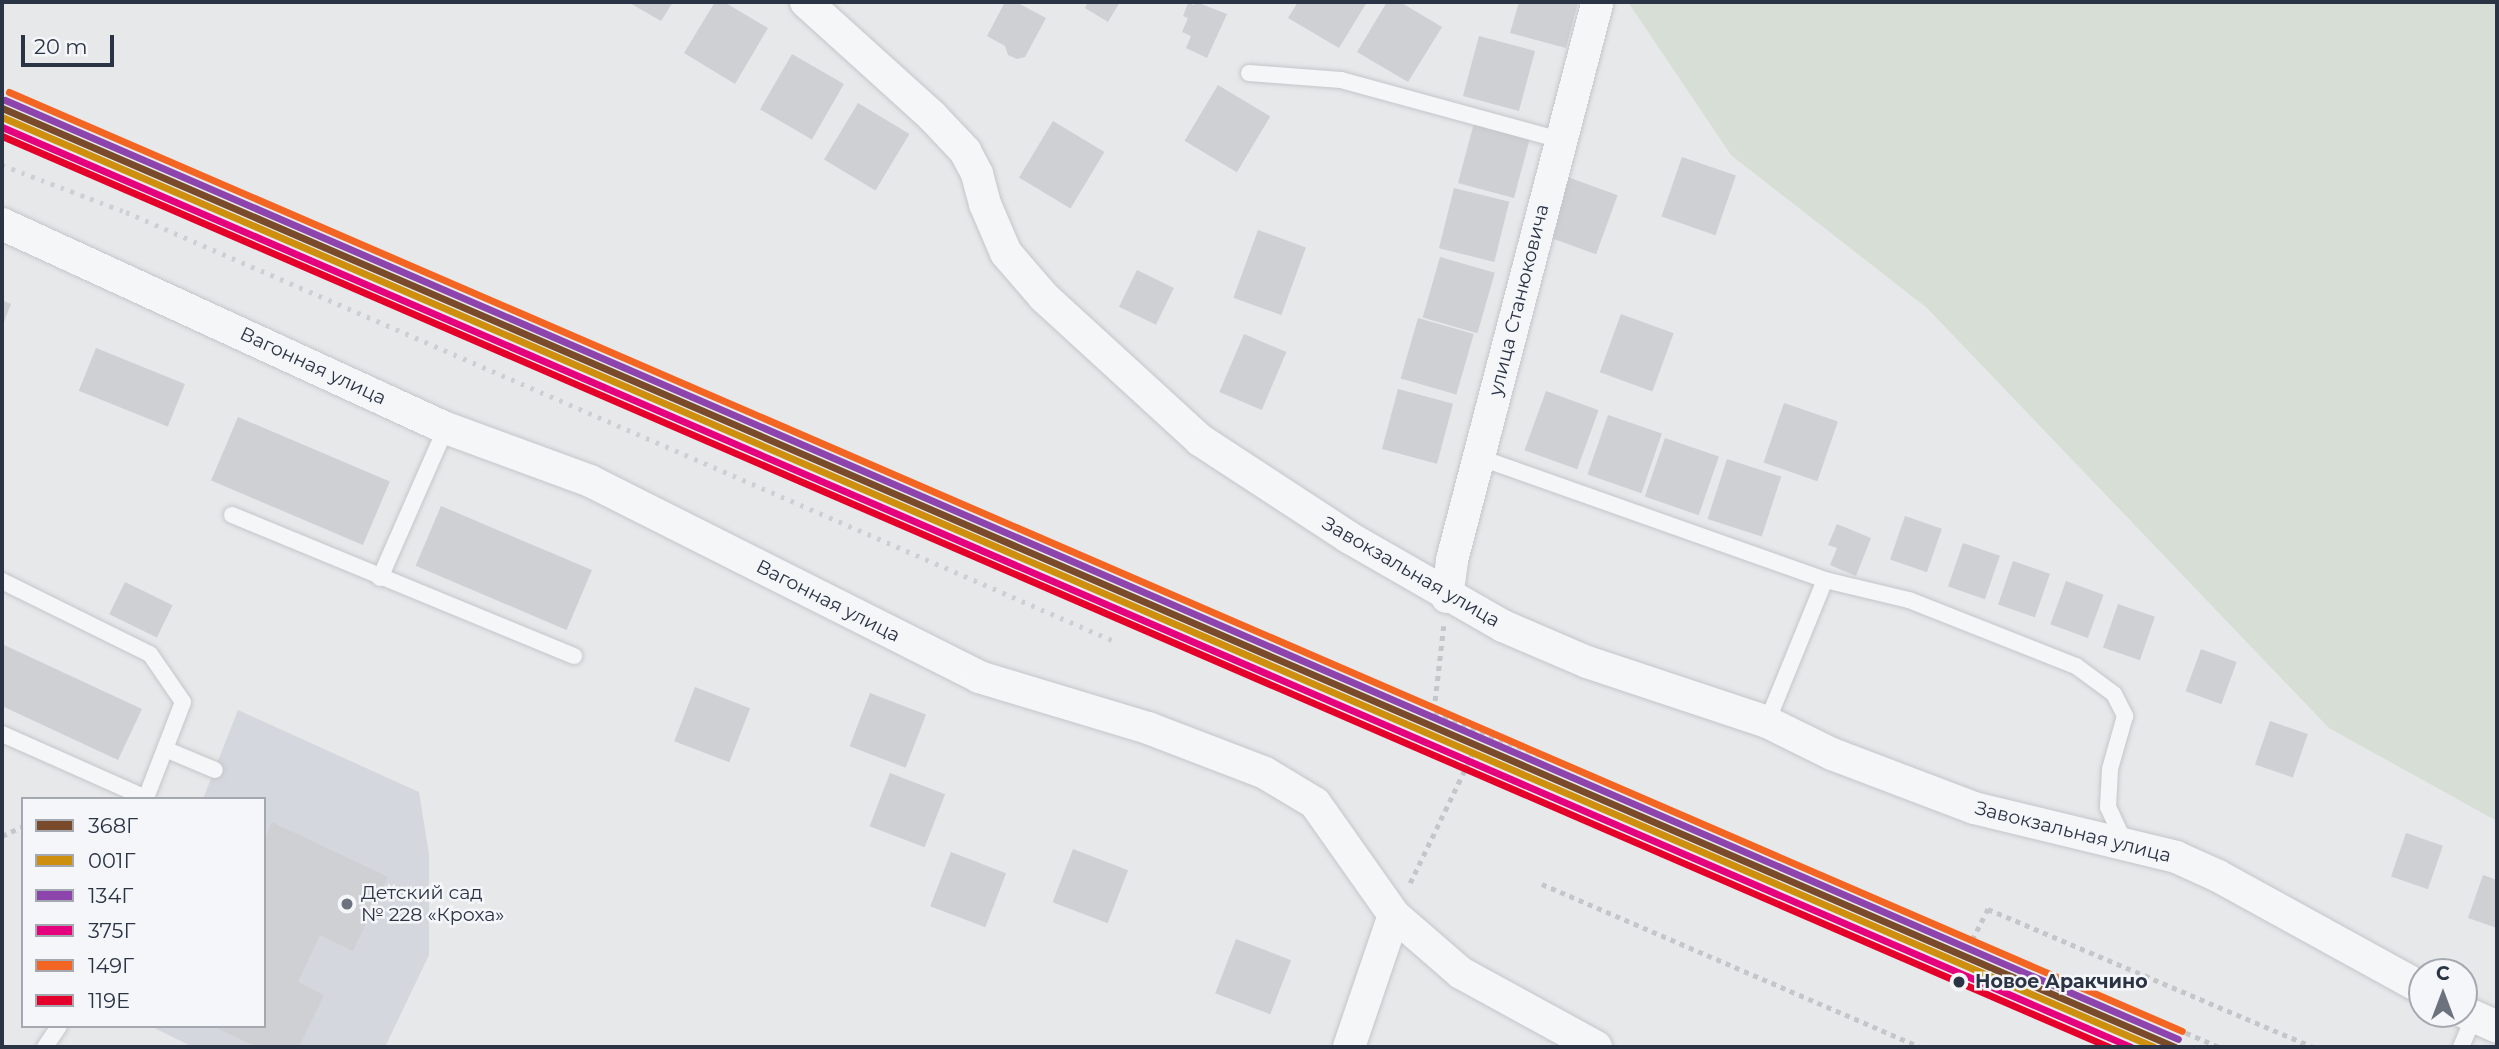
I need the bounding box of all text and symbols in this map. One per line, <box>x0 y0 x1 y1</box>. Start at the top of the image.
scale bar <box>24 21 117 65</box>
text: 20 m <box>34 34 88 59</box>
street label: улица Станюковича <box>1484 202 1554 398</box>
street label: Вагонная улица <box>236 322 390 410</box>
street label: Завокзальная улица <box>1318 512 1504 632</box>
street label: Вагонная улица <box>752 555 904 647</box>
legend <box>21 797 266 1028</box>
street label: Завокзальная улица <box>1973 797 2173 867</box>
text: 368Г <box>88 813 138 838</box>
text: 001Г <box>88 848 135 873</box>
place label: Детский сад № 228 «Кроха» <box>361 882 504 926</box>
text: 134Г <box>88 883 133 908</box>
marker: Детский сад № 228 «Кроха» <box>339 896 355 912</box>
text: 375Г <box>88 918 135 943</box>
text: 149Г <box>88 953 134 978</box>
north arrow <box>2408 958 2478 1028</box>
text: С <box>2436 962 2450 985</box>
place label: Новое Аракчино <box>1975 971 2148 993</box>
marker: Новое Аракчино <box>1949 972 1969 992</box>
text: 119Е <box>88 988 130 1013</box>

